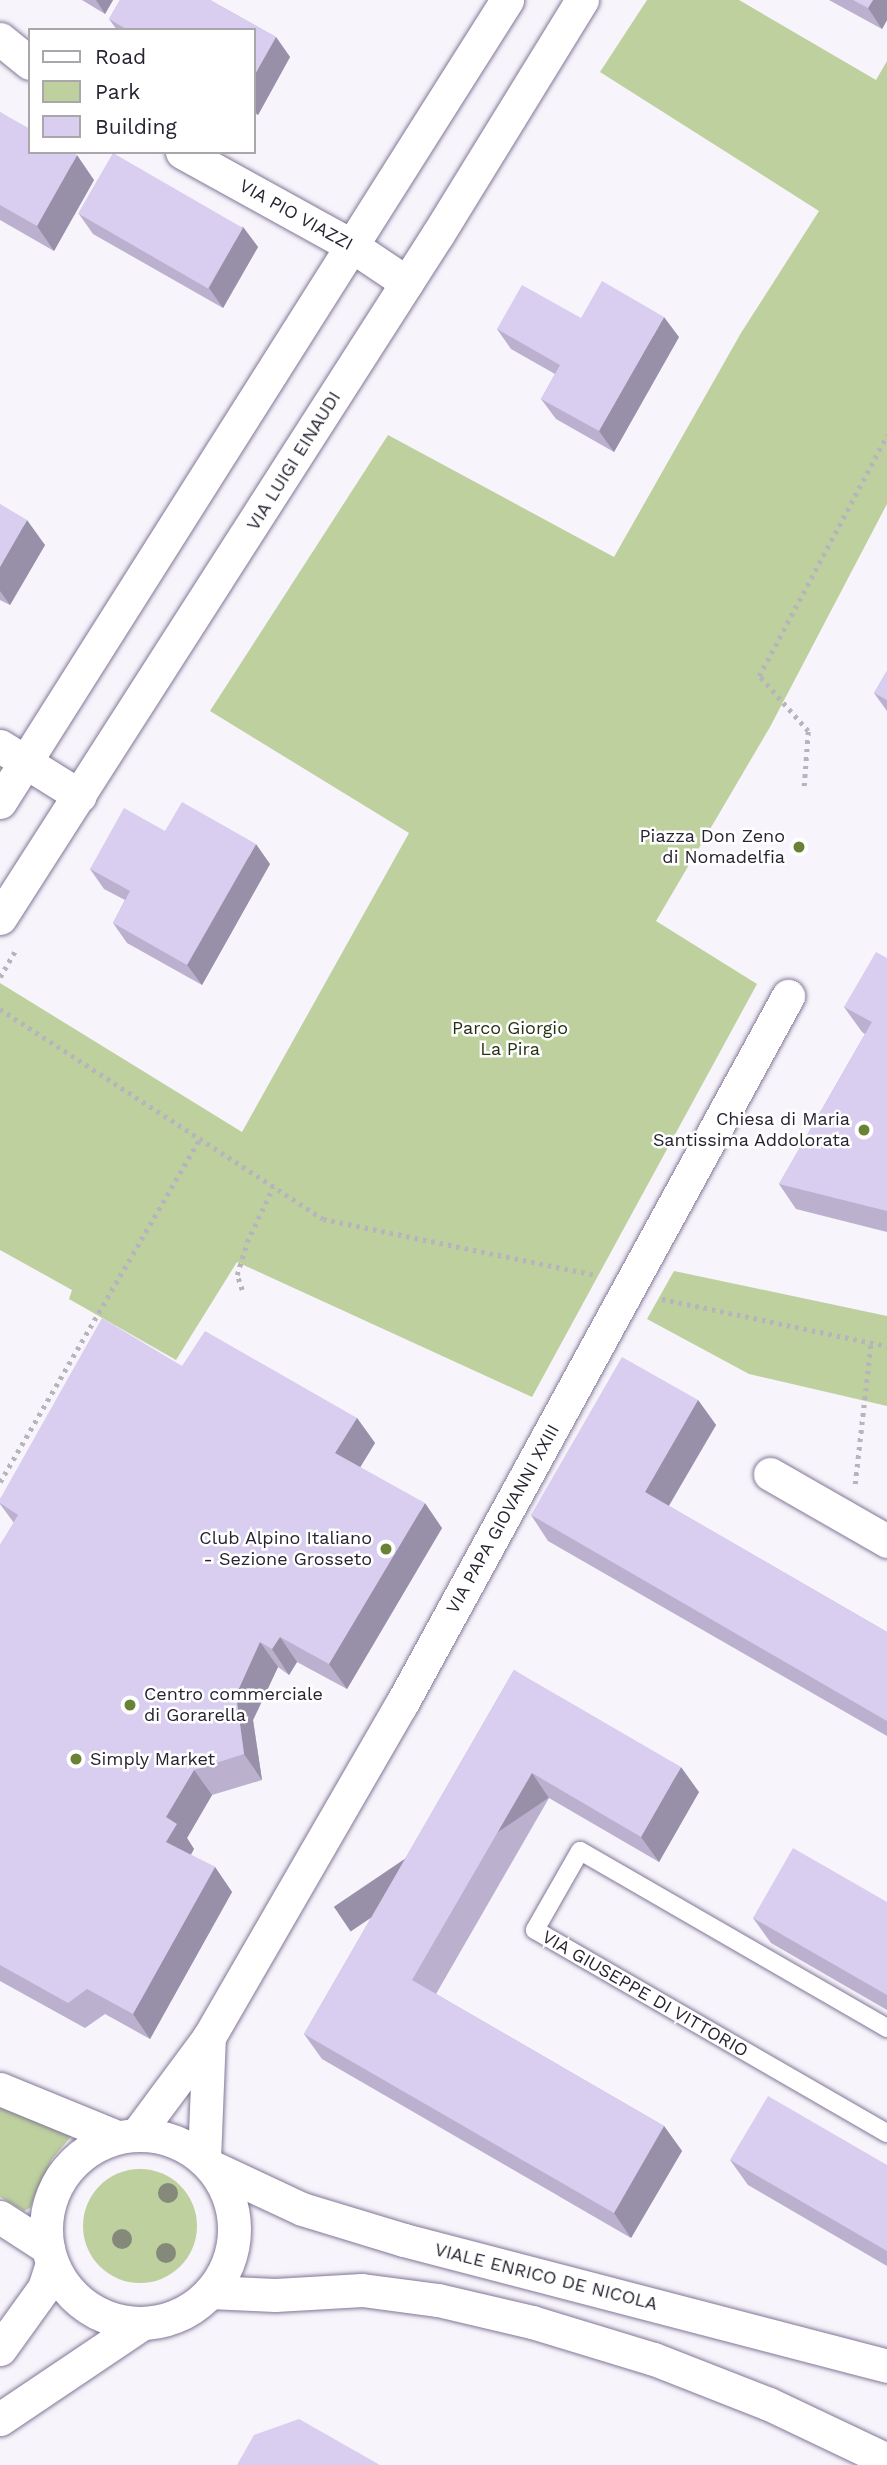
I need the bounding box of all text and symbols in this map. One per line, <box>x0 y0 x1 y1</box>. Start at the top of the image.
legend <box>28 28 256 154</box>
text: Road <box>95 44 146 69</box>
text: Park <box>95 79 140 104</box>
text: Building <box>95 114 177 139</box>
street label: VIA PIO VIAZZI <box>235 175 357 255</box>
street label: VIA LUIGI EINAUDI <box>242 387 346 535</box>
place label: Piazza Don Zeno di Nomadelfia <box>639 826 785 868</box>
marker: Piazza Don Zeno di Nomadelfia <box>791 839 807 855</box>
park label: Parco Giorgio La Pira <box>452 1018 568 1060</box>
place label: Chiesa di Maria Santissima Addolorata <box>652 1109 850 1152</box>
marker: Chiesa di Maria Santissima Addolorata <box>856 1122 872 1138</box>
street label: VIA PAPA GIOVANNI XXIII <box>442 1420 564 1618</box>
place label: Club Alpino Italiano - Sezione Grosseto <box>199 1528 372 1570</box>
marker: Club Alpino Italiano - Sezione Grosseto <box>378 1541 394 1557</box>
place label: Centro commerciale di Gorarella <box>144 1684 323 1726</box>
marker: Centro commerciale di Gorarella <box>122 1697 138 1713</box>
place label: Simply Market <box>90 1748 215 1770</box>
marker: Simply Market <box>68 1751 84 1767</box>
street label: VIA GIUSEPPE DI VITTORIO <box>538 1926 752 2062</box>
street label: VIALE ENRICO DE NICOLA <box>432 2239 660 2315</box>

